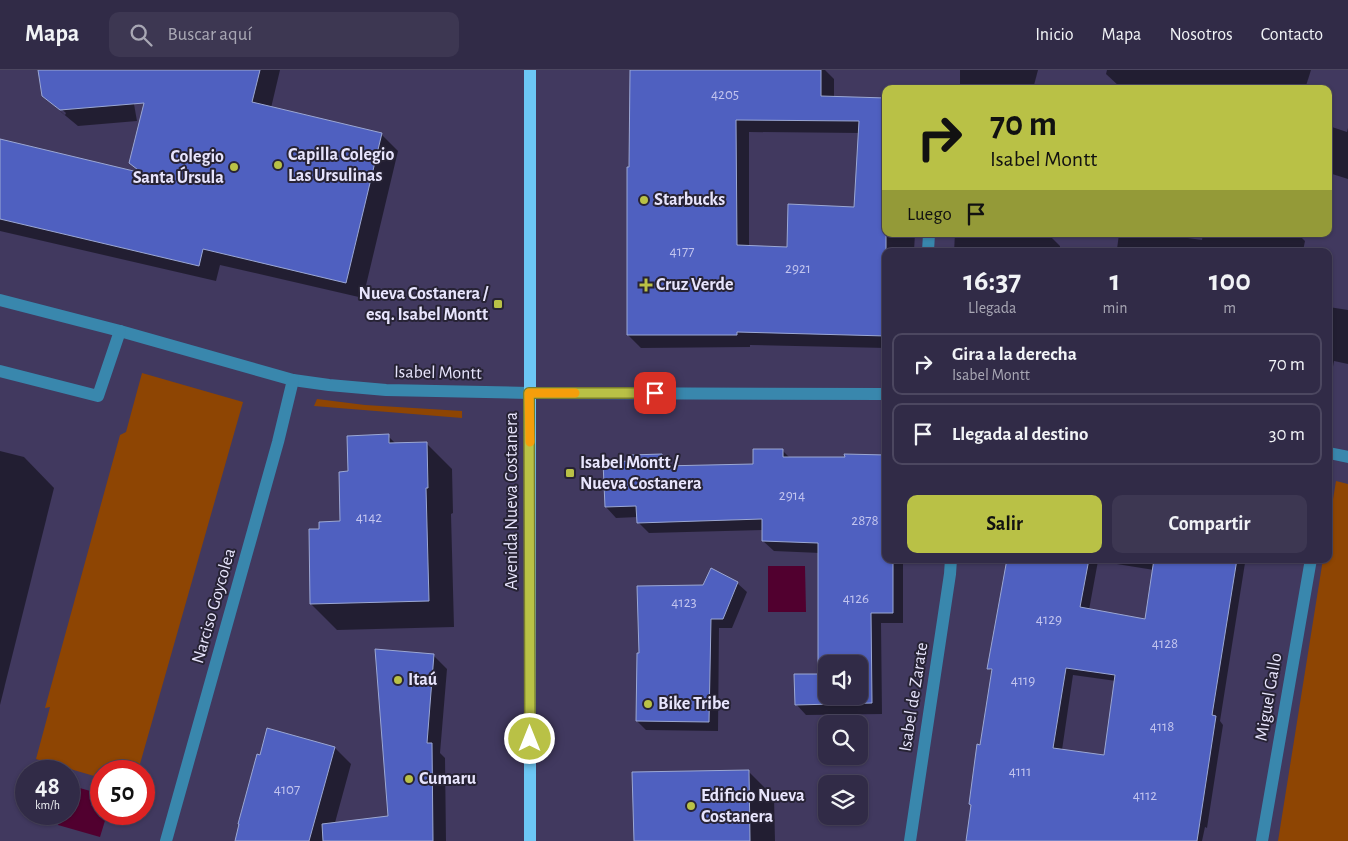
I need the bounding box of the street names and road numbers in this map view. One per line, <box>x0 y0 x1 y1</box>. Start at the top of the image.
street label: Isabel Montt <box>394 363 482 383</box>
street label: Avenida Nueva Costanera <box>503 412 521 590</box>
street label: Narciso Goycolea <box>189 546 239 666</box>
street label: Isabel de Zarate <box>896 641 932 753</box>
street label: Miguel Gallo <box>1252 652 1286 742</box>

